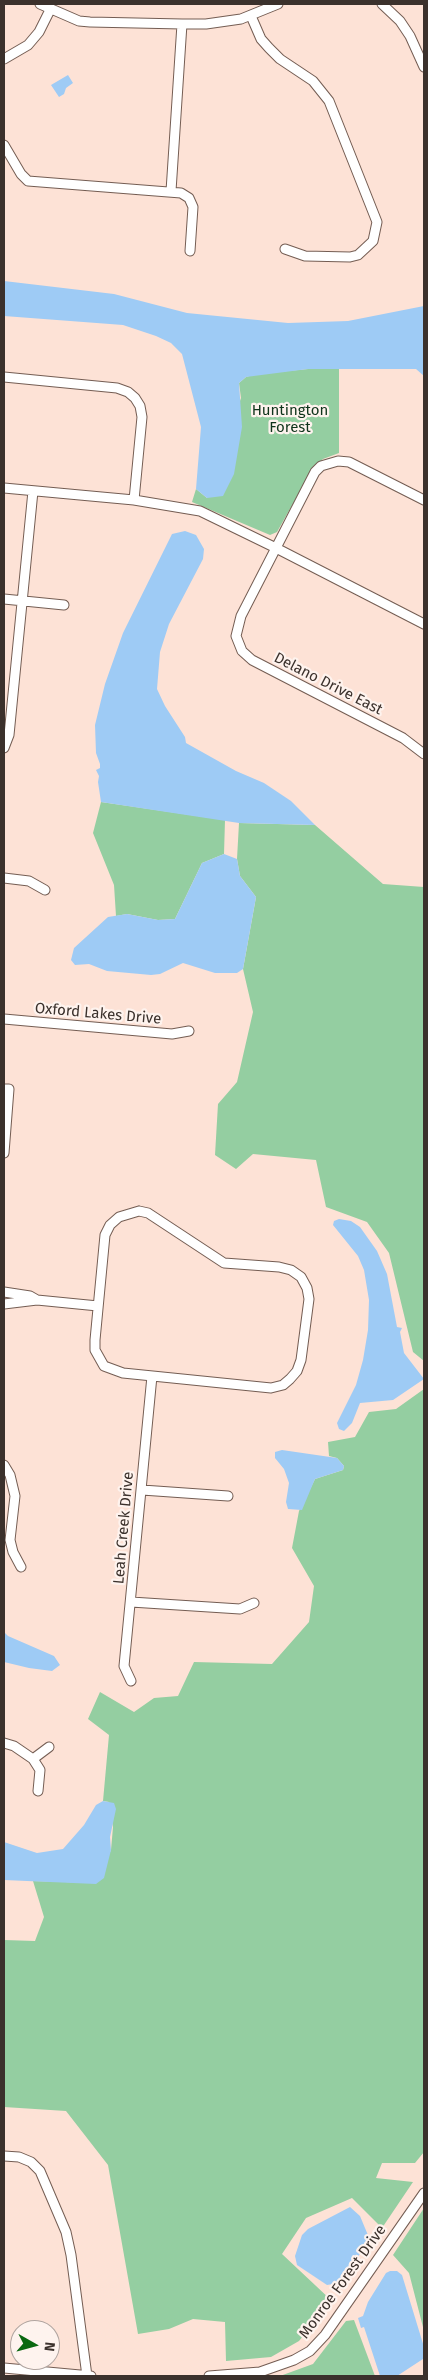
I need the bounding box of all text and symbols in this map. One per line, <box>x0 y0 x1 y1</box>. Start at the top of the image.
park label: Huntington Forest <box>252 402 328 437</box>
street label: Delano Drive East <box>271 649 385 719</box>
street label: Oxford Lakes Drive <box>34 1000 162 1028</box>
street label: Leah Creek Drive <box>110 1471 138 1585</box>
street label: Monroe Forest Drive <box>296 2222 390 2342</box>
north arrow <box>10 2320 60 2370</box>
text: N <box>40 2341 58 2352</box>

